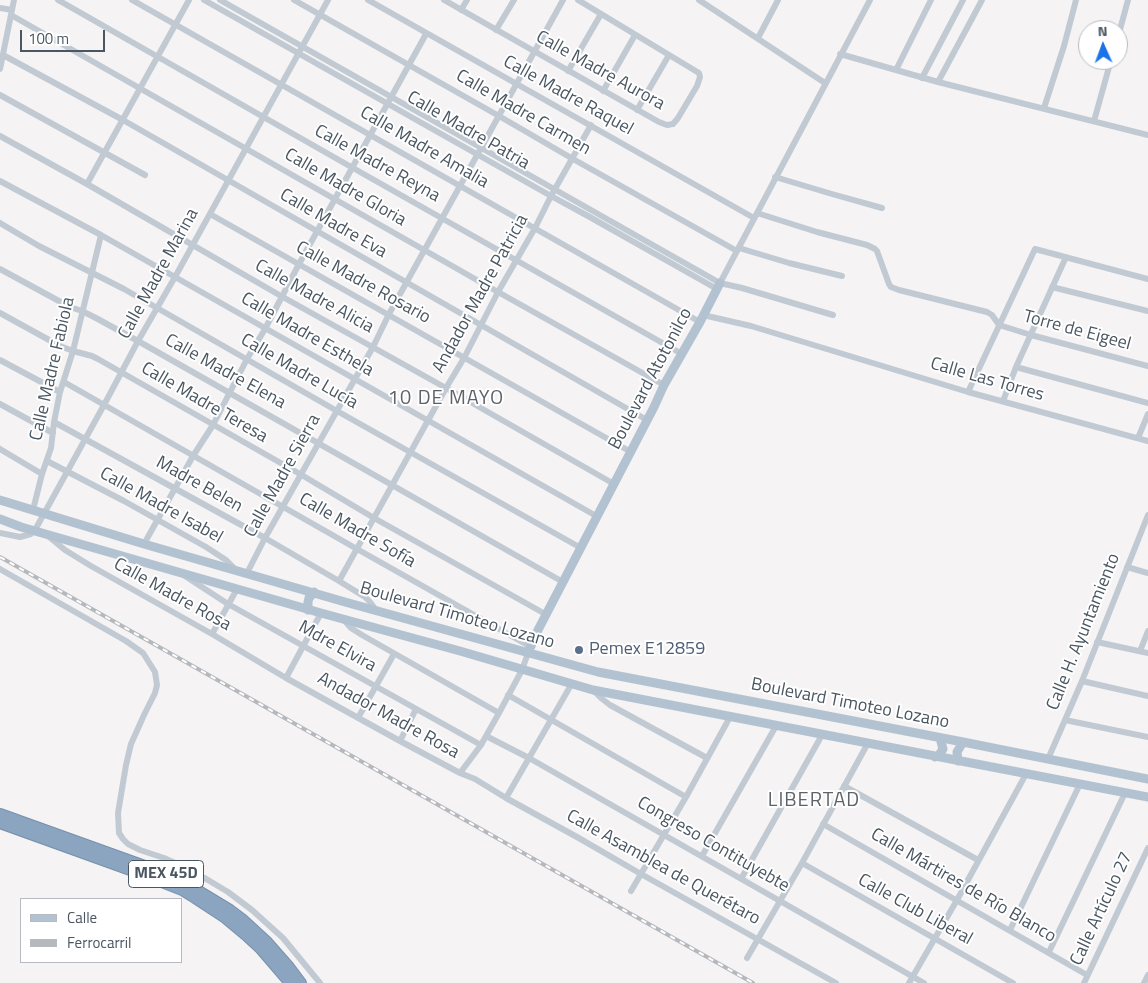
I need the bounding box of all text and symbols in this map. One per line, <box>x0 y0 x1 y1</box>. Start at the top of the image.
scale bar <box>22 20 108 52</box>
north arrow <box>1078 20 1128 70</box>
text: N <box>1097 20 1108 41</box>
text: 100 m <box>28 27 69 50</box>
street label: Calle Madre Aurora <box>532 27 668 115</box>
street label: Calle Madre Raquel <box>499 51 637 141</box>
street label: Calle Madre Carmen <box>452 66 594 160</box>
street label: Calle Madre Patria <box>403 87 533 175</box>
street label: Calle Madre Amalia <box>356 102 492 194</box>
street label: Calle Madre Reyna <box>310 121 444 207</box>
street label: Calle Madre Gloria <box>280 144 410 232</box>
street label: Calle Madre Eva <box>276 185 390 263</box>
street label: Calle Madre Marina <box>114 205 204 343</box>
street label: Andador Madre Patricia <box>428 211 534 377</box>
street label: Calle Madre Rosario <box>292 237 434 329</box>
street label: Calle Madre Alicia <box>251 255 377 339</box>
street label: Calle Madre Esthela <box>237 288 377 382</box>
street label: Calle Madre Fabiola <box>26 295 80 443</box>
street label: Boulevard Atotonilco <box>605 304 697 454</box>
street label: Torre de Eigeel <box>1021 306 1133 356</box>
street label: Calle Madre Elena <box>161 330 289 414</box>
street label: Calle Madre Lucía <box>237 330 361 414</box>
street label: Calle Las Torres <box>928 353 1046 407</box>
street label: Calle Madre Teresa <box>137 358 271 448</box>
district label: 10 DE MAYO <box>387 387 505 411</box>
street label: Calle Madre Sierra <box>240 411 326 541</box>
street label: Madre Belen <box>152 452 246 518</box>
street label: Calle Madre Isabel <box>96 463 226 549</box>
street label: Calle Madre Sofía <box>295 489 419 573</box>
street label: Calle H. Ayuntamiento <box>1043 550 1125 714</box>
street label: Calle Madre Rosa <box>110 554 234 636</box>
street label: Boulevard Timoteo Lozano <box>357 578 557 654</box>
street label: Mdre Elvira <box>294 617 380 677</box>
place label: Pemex E12859 <box>589 639 705 661</box>
marker: Pemex E12859 <box>573 644 585 656</box>
street label: Andador Madre Rosa <box>313 668 463 764</box>
street label: Boulevard Timoteo Lozano <box>749 674 951 734</box>
district label: LIBERTAD <box>767 789 861 813</box>
street label: Congreso Contituyebte <box>633 793 793 897</box>
street label: Calle Asamblea de Querétaro <box>562 806 764 930</box>
street label: Calle Mártires de Río Blanco <box>866 824 1060 948</box>
street label: Calle Artículo 27 <box>1066 849 1138 969</box>
road number: MEX 45D <box>128 861 204 888</box>
street label: Calle Club Liberal <box>854 870 976 950</box>
legend <box>20 898 182 963</box>
text: Calle <box>67 906 97 929</box>
text: Ferrocarril <box>67 931 132 954</box>

